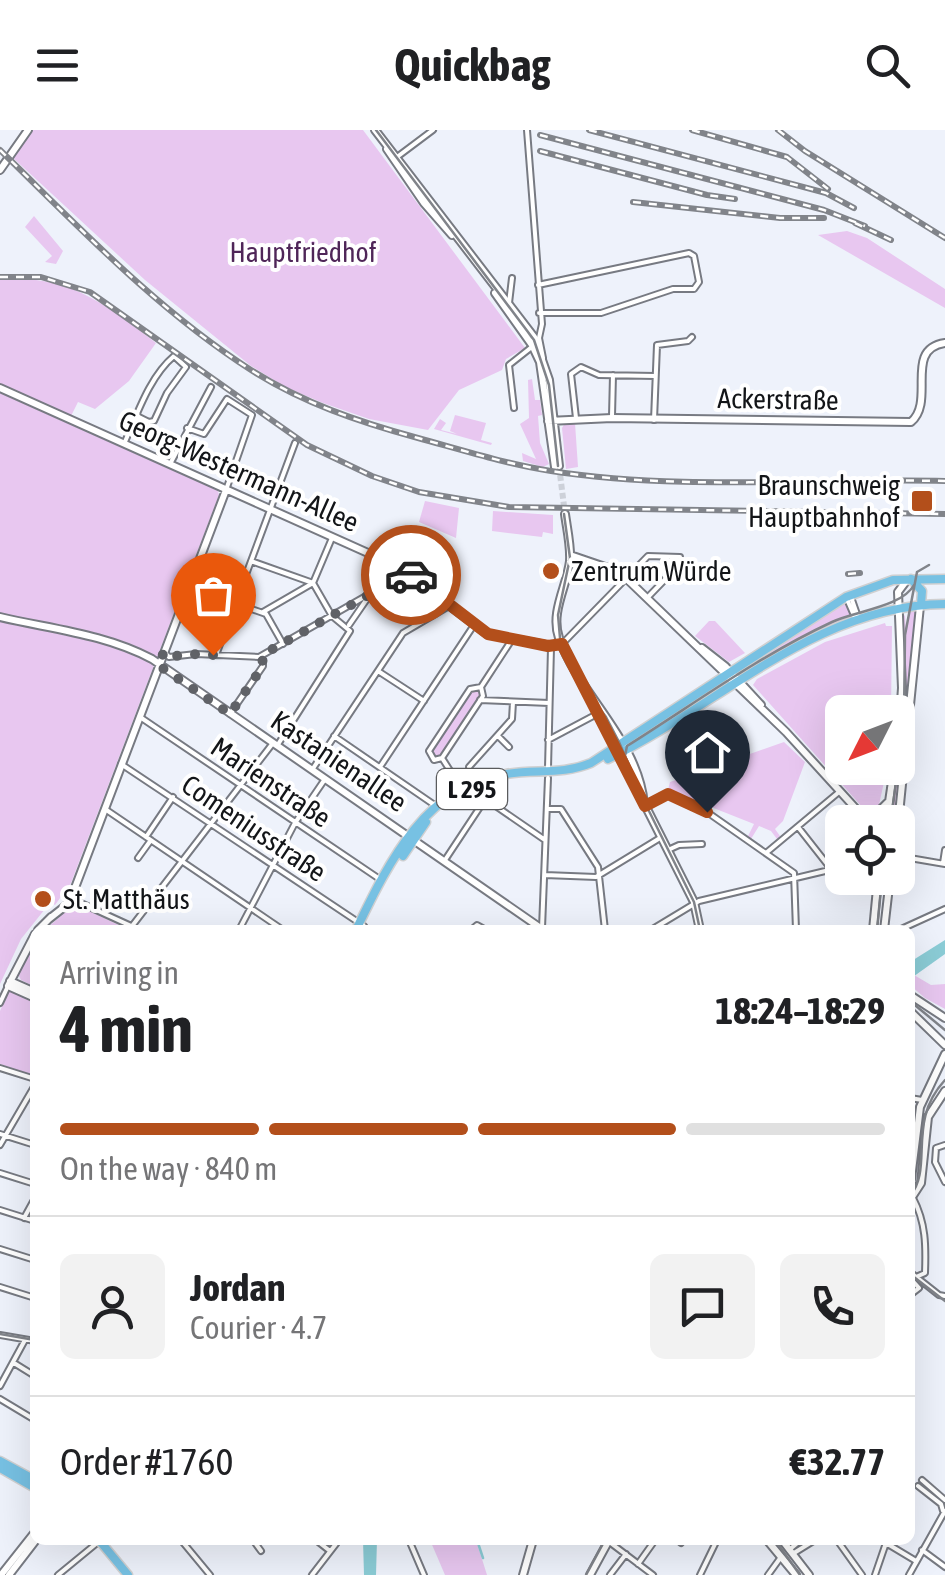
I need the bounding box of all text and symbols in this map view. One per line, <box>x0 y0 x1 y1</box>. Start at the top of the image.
icon: menu <box>30 38 85 93</box>
icon: search <box>860 38 915 93</box>
text: Quickbag <box>394 39 551 91</box>
park label: Hauptfriedhof <box>230 236 377 268</box>
street label: Ackerstraße <box>717 382 839 416</box>
street label: Georg-Westermann-Allee <box>114 404 364 538</box>
place label: Braunschweig Hauptbahnhof <box>748 469 900 533</box>
marker: Braunschweig Hauptbahnhof <box>909 488 935 514</box>
courier <box>361 525 461 625</box>
icon: car <box>384 548 439 603</box>
pin <box>171 553 256 656</box>
place label: Zentrum Würde <box>571 555 731 587</box>
marker: Zentrum Würde <box>540 560 562 582</box>
icon: bag <box>186 568 241 623</box>
north arrow <box>825 695 915 785</box>
map controls <box>825 695 915 895</box>
street label: Kastanienallee <box>265 704 413 818</box>
pin <box>665 710 750 813</box>
icon: home <box>680 725 735 780</box>
street label: Marienstraße <box>205 730 337 834</box>
street label: Comeniusstraße <box>176 768 332 888</box>
road number: L 295 <box>437 769 507 809</box>
button: locate <box>825 805 915 895</box>
place label: St. Matthäus <box>63 883 190 915</box>
marker: St. Matthäus <box>32 888 54 910</box>
text: Arriving in <box>60 954 179 991</box>
text: 18:24–18:29 <box>715 989 885 1032</box>
text: 4 min <box>60 991 193 1066</box>
text: On the way · 840 m <box>60 1150 277 1187</box>
button: person <box>60 1254 165 1359</box>
button: chat <box>650 1254 755 1359</box>
button: phone <box>780 1254 885 1359</box>
text: Jordan <box>190 1266 285 1309</box>
text: Courier · 4.7 <box>190 1309 327 1346</box>
text: Order #1760 <box>60 1440 233 1483</box>
text: €32.77 <box>790 1440 885 1483</box>

